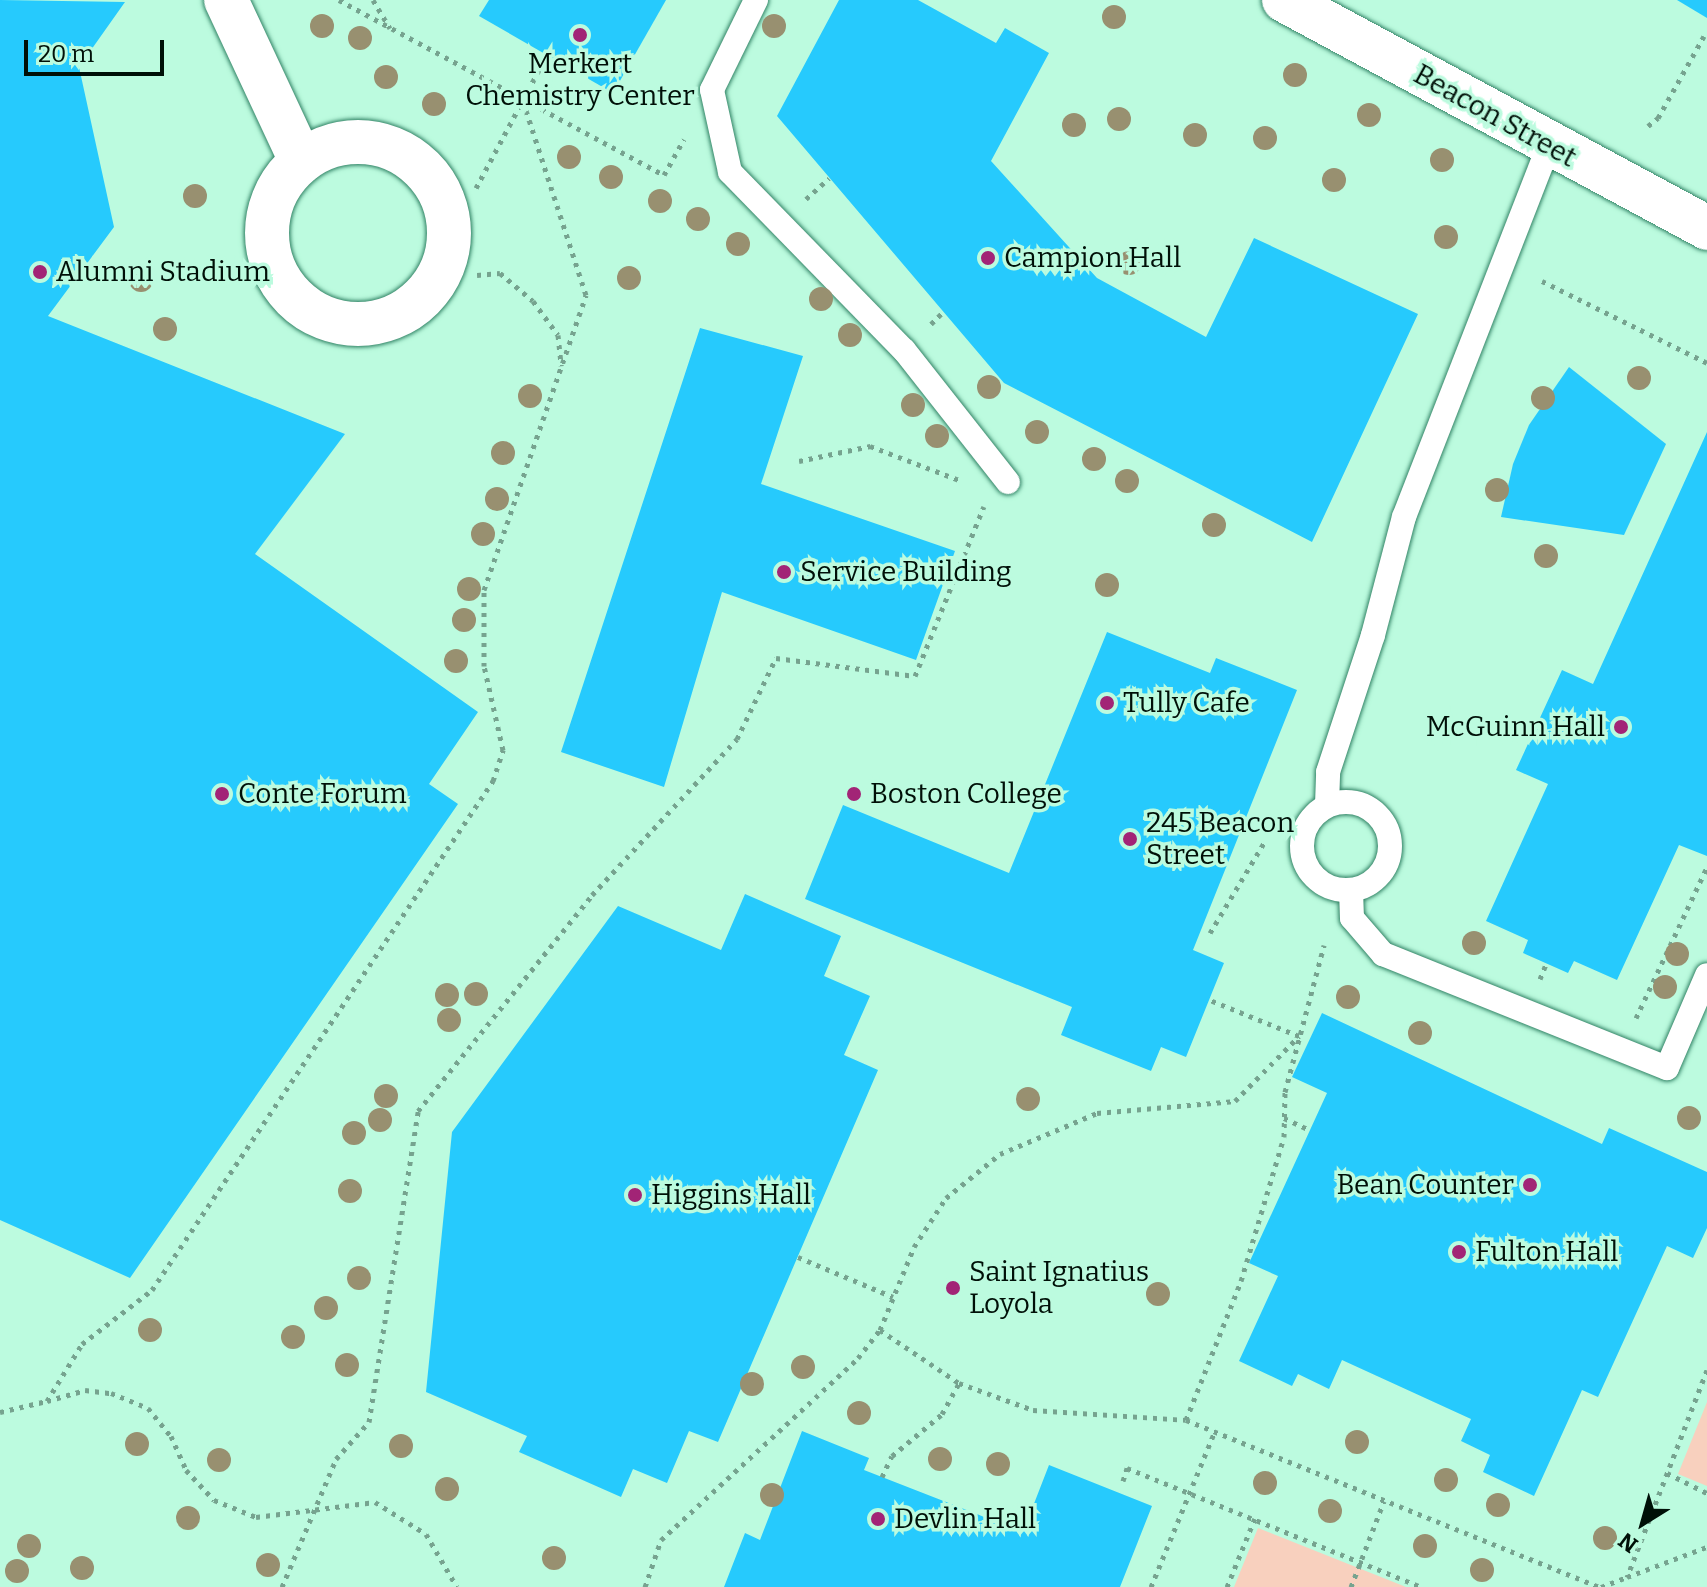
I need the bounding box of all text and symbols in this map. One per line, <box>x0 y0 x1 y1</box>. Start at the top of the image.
scale bar <box>28 24 168 74</box>
marker: Merkert Chemistry Center <box>571 26 589 44</box>
text: 20 m <box>38 40 94 68</box>
place label: Merkert Chemistry Center <box>465 47 695 113</box>
street label: Beacon Street <box>1408 58 1582 174</box>
place label: Campion Hall <box>1004 241 1181 275</box>
marker: Campion Hall <box>979 249 997 267</box>
place label: Alumni Stadium <box>56 255 270 289</box>
marker: Alumni Stadium <box>31 263 49 281</box>
place label: Service Building <box>800 555 1012 589</box>
marker: Service Building <box>775 563 793 581</box>
place label: Tully Cafe <box>1123 686 1250 720</box>
marker: Tully Cafe <box>1098 694 1116 712</box>
place label: McGuinn Hall <box>1426 710 1605 744</box>
marker: McGuinn Hall <box>1612 718 1630 736</box>
place label: Conte Forum <box>238 777 407 811</box>
place label: Boston College <box>870 777 1062 811</box>
marker: Conte Forum <box>213 785 231 803</box>
marker: Boston College <box>845 785 863 803</box>
place label: 245 Beacon Street <box>1146 806 1294 872</box>
marker: 245 Beacon Street <box>1121 830 1139 848</box>
place label: Bean Counter <box>1336 1168 1514 1202</box>
marker: Bean Counter <box>1521 1176 1539 1194</box>
place label: Higgins Hall <box>651 1178 811 1212</box>
marker: Higgins Hall <box>626 1186 644 1204</box>
place label: Fulton Hall <box>1475 1235 1618 1269</box>
marker: Fulton Hall <box>1450 1243 1468 1261</box>
place label: Saint Ignatius Loyola <box>969 1255 1149 1321</box>
marker: Saint Ignatius Loyola <box>944 1279 962 1297</box>
north arrow <box>1603 1483 1683 1563</box>
place label: Devlin Hall <box>894 1502 1036 1536</box>
marker: Devlin Hall <box>869 1510 887 1528</box>
text: N <box>1613 1527 1643 1558</box>

